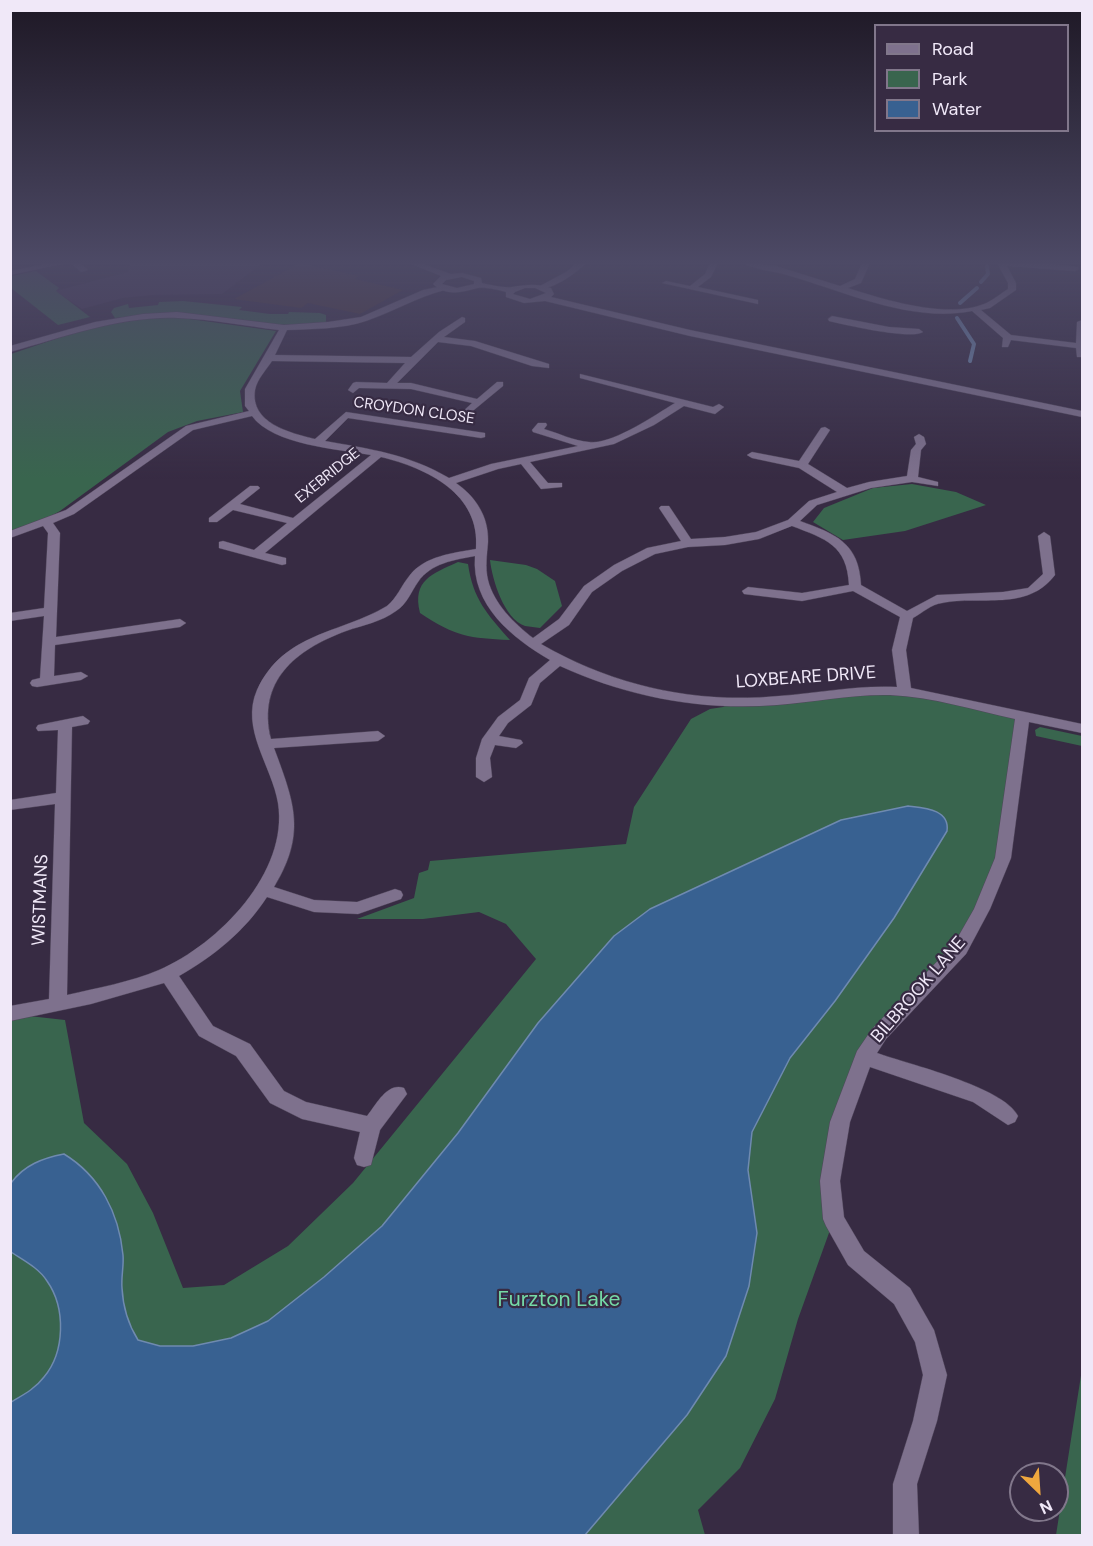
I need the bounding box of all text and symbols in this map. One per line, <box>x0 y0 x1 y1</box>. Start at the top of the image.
legend <box>874 24 1069 132</box>
text: Road <box>932 37 974 61</box>
text: Park <box>932 67 968 91</box>
text: Water <box>932 97 982 121</box>
street label: CROYDON CLOSE <box>352 394 476 428</box>
street label: EXEBRIDGE <box>292 445 364 507</box>
street label: LOXBEARE DRIVE <box>735 662 877 694</box>
street label: WISTMANS <box>29 854 53 946</box>
street label: BILBROOK LANE <box>867 933 971 1047</box>
park label: Furzton Lake <box>498 1287 620 1313</box>
north arrow <box>1009 1462 1069 1522</box>
text: N <box>1036 1495 1056 1519</box>

